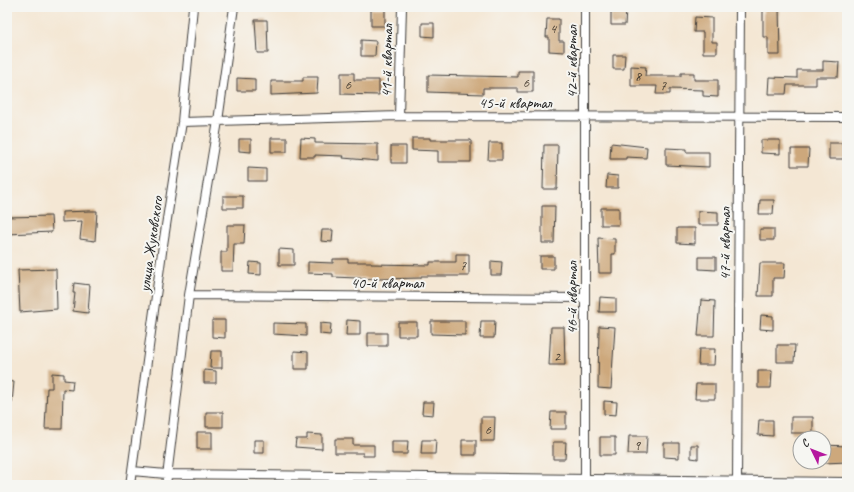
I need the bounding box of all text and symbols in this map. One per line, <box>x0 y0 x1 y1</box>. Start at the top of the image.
house number: 4 <box>550 20 558 37</box>
street label: 41-й квартал <box>376 23 398 98</box>
street label: 42-й квартал <box>562 24 582 99</box>
house number: 8 <box>635 68 643 85</box>
house number: 6 <box>523 74 530 91</box>
house number: 6 <box>345 76 352 93</box>
house number: 7 <box>660 77 667 94</box>
street label: 45-й квартал <box>478 93 553 113</box>
street label: улица Жуковского <box>134 194 168 294</box>
street label: 47-й квартал <box>715 206 735 281</box>
house number: 7 <box>460 257 467 274</box>
street label: 46-й квартал <box>562 260 582 335</box>
street label: 40-й квартал <box>350 273 425 293</box>
house number: 2 <box>554 348 562 365</box>
house number: 6 <box>485 421 492 438</box>
north arrow <box>792 430 832 470</box>
text: С <box>798 435 813 450</box>
house number: 9 <box>634 437 642 454</box>

